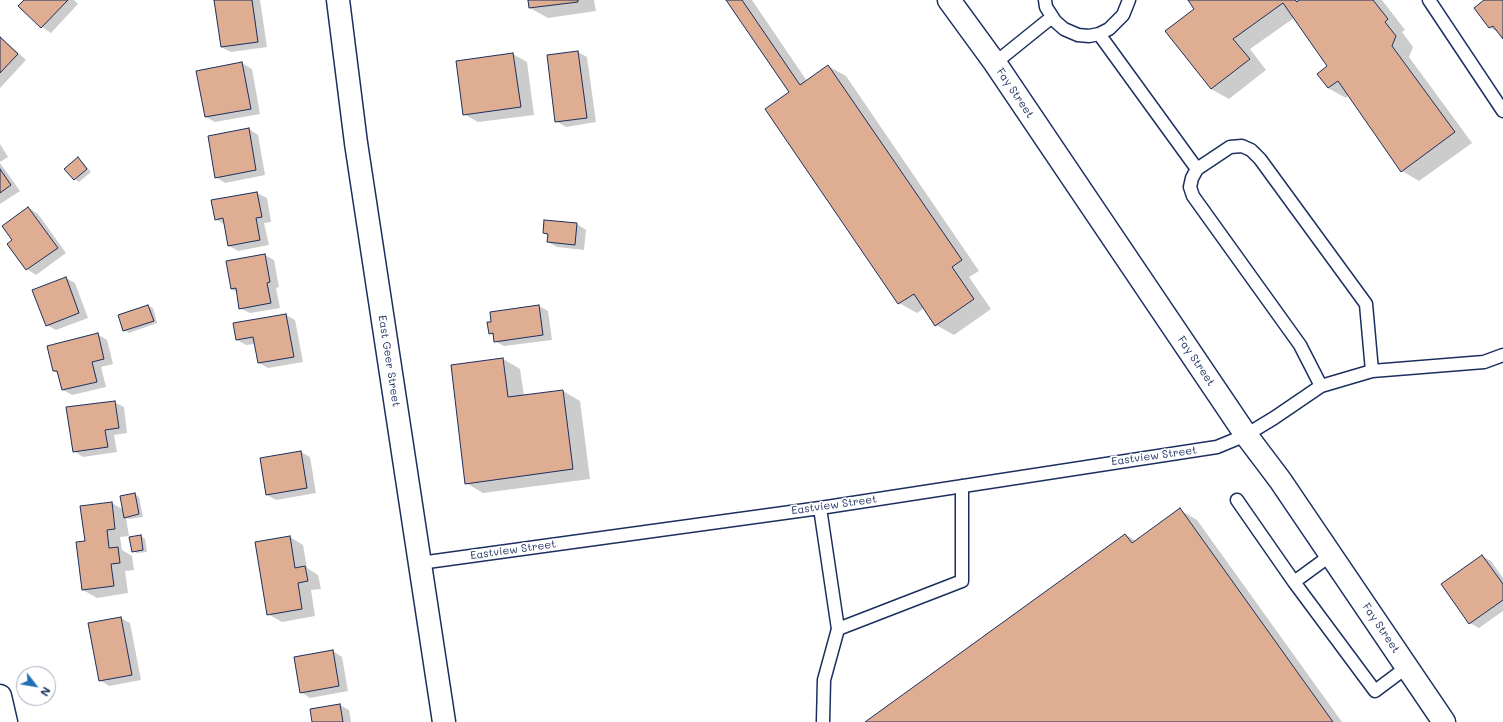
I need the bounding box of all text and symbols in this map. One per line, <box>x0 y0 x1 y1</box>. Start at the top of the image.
street label: Fay Street <box>994 66 1036 120</box>
street label: East Geer Street <box>375 314 403 408</box>
street label: Fay Street <box>1175 334 1217 388</box>
street label: Eastview Street <box>1110 443 1198 469</box>
street label: Eastview Street <box>790 492 878 518</box>
street label: Eastview Street <box>469 537 557 563</box>
street label: Fay Street <box>1360 601 1402 655</box>
north arrow <box>16 666 56 706</box>
text: N <box>37 684 54 699</box>

